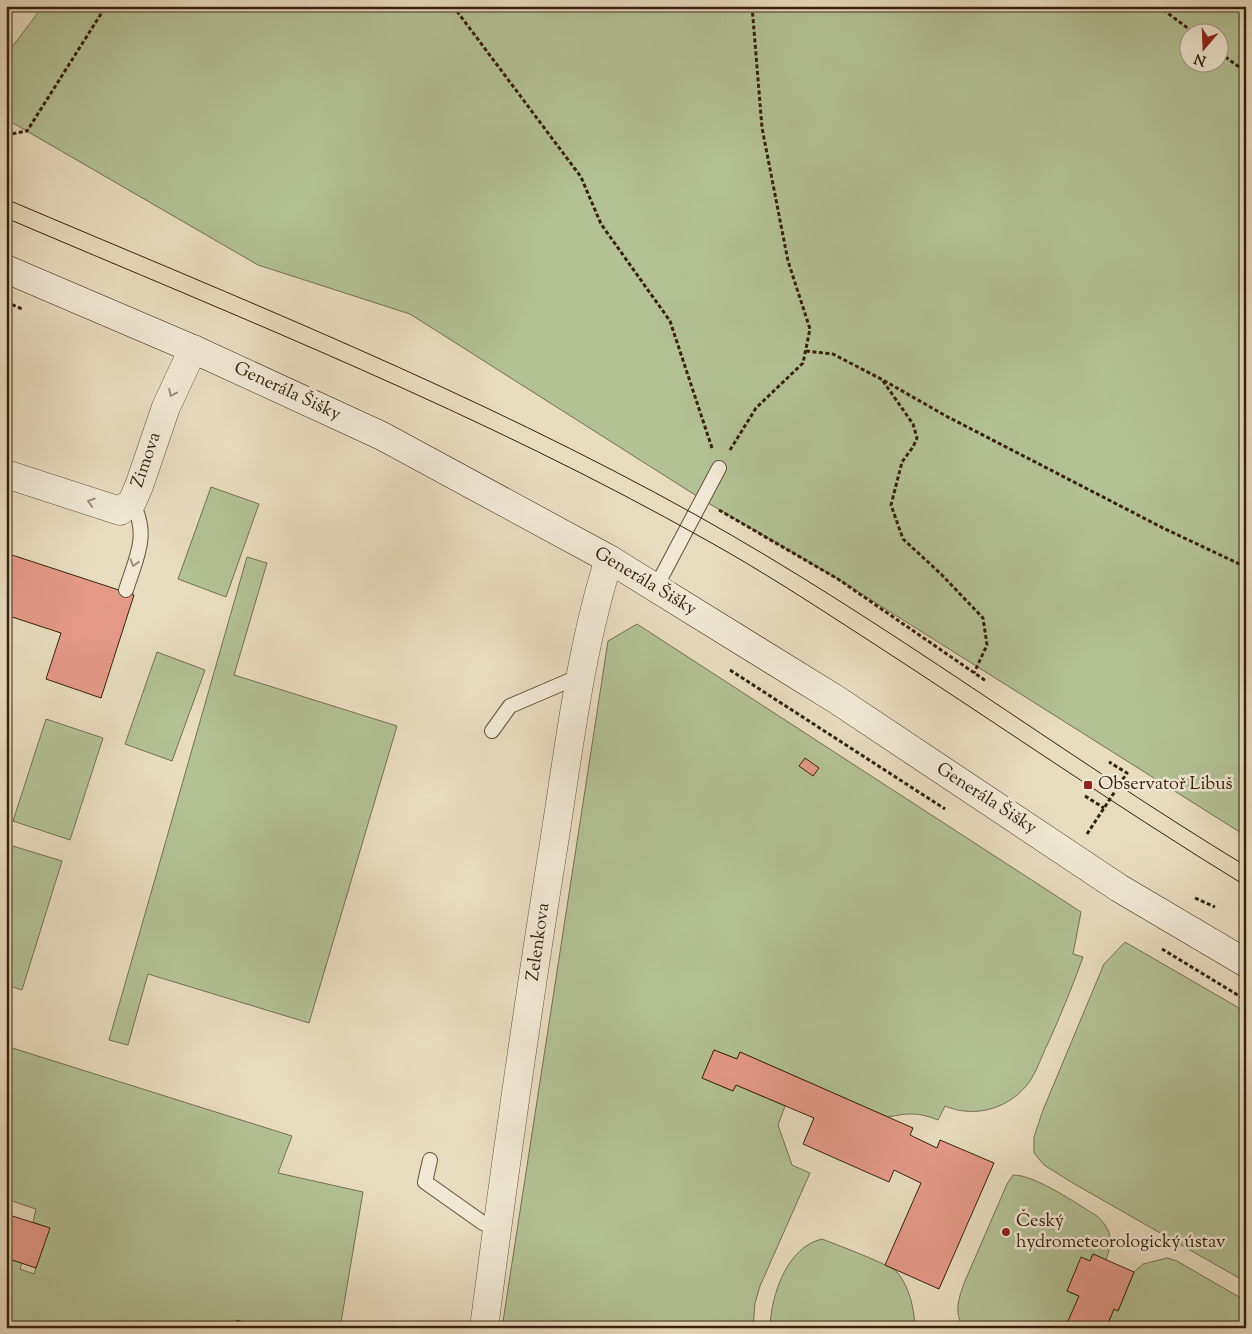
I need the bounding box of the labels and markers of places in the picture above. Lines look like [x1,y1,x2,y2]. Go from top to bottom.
place label: Observatoř Libuš [1098,772,1233,798]
marker: Observatoř Libuš [1082,779,1094,791]
place label: Český hydrometeorologický ústav [1016,1208,1226,1256]
marker: Český hydrometeorologický ústav [1000,1226,1012,1238]

